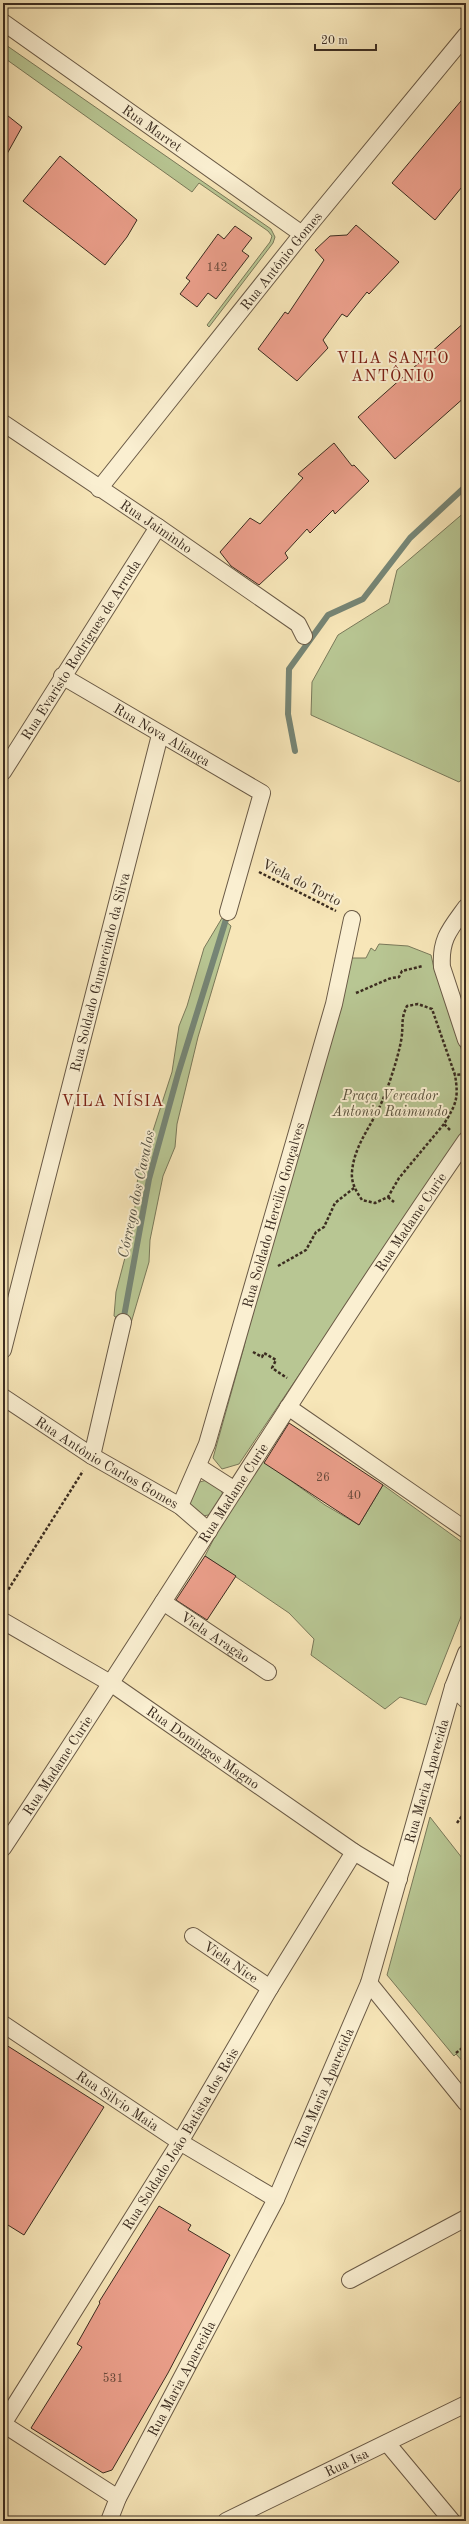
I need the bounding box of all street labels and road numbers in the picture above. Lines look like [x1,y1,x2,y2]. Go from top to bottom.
street label: Rua Marret [119,103,184,155]
street label: Rua Antônio Gomes [238,210,325,313]
street label: Rua Jaiminho [117,498,194,556]
street label: Rua Evaristo Rodrigues de Arruda [19,557,144,743]
street label: Rua Nova Aliança [111,702,212,769]
street label: Viela do Torto [260,857,343,909]
street label: Rua Soldado Gumercindo da Silva [68,871,133,1073]
street label: Rua Soldado Hercilio Gonçalves [241,1121,307,1310]
street label: Rua Madame Curie [373,1171,449,1274]
street label: Rua Antônio Carlos Gomes [33,1415,180,1512]
street label: Rua Madame Curie [197,1441,271,1546]
street label: Viela Aragão [178,1610,252,1666]
street label: Rua Domingos Magno [144,1704,262,1792]
street label: Rua Madame Curie [21,1714,96,1818]
street label: Rua Maria Aparecida [403,1717,452,1845]
street label: Viela Nice [201,1939,260,1986]
street label: Rua Maria Aparecida [293,2026,357,2150]
street label: Rua Soldado João Batista dos Reis [121,2046,241,2233]
street label: Rua Silvio Maia [73,2069,161,2134]
street label: Rua Maria Aparecida [146,2319,218,2439]
street label: Rua Isa [323,2447,371,2480]

